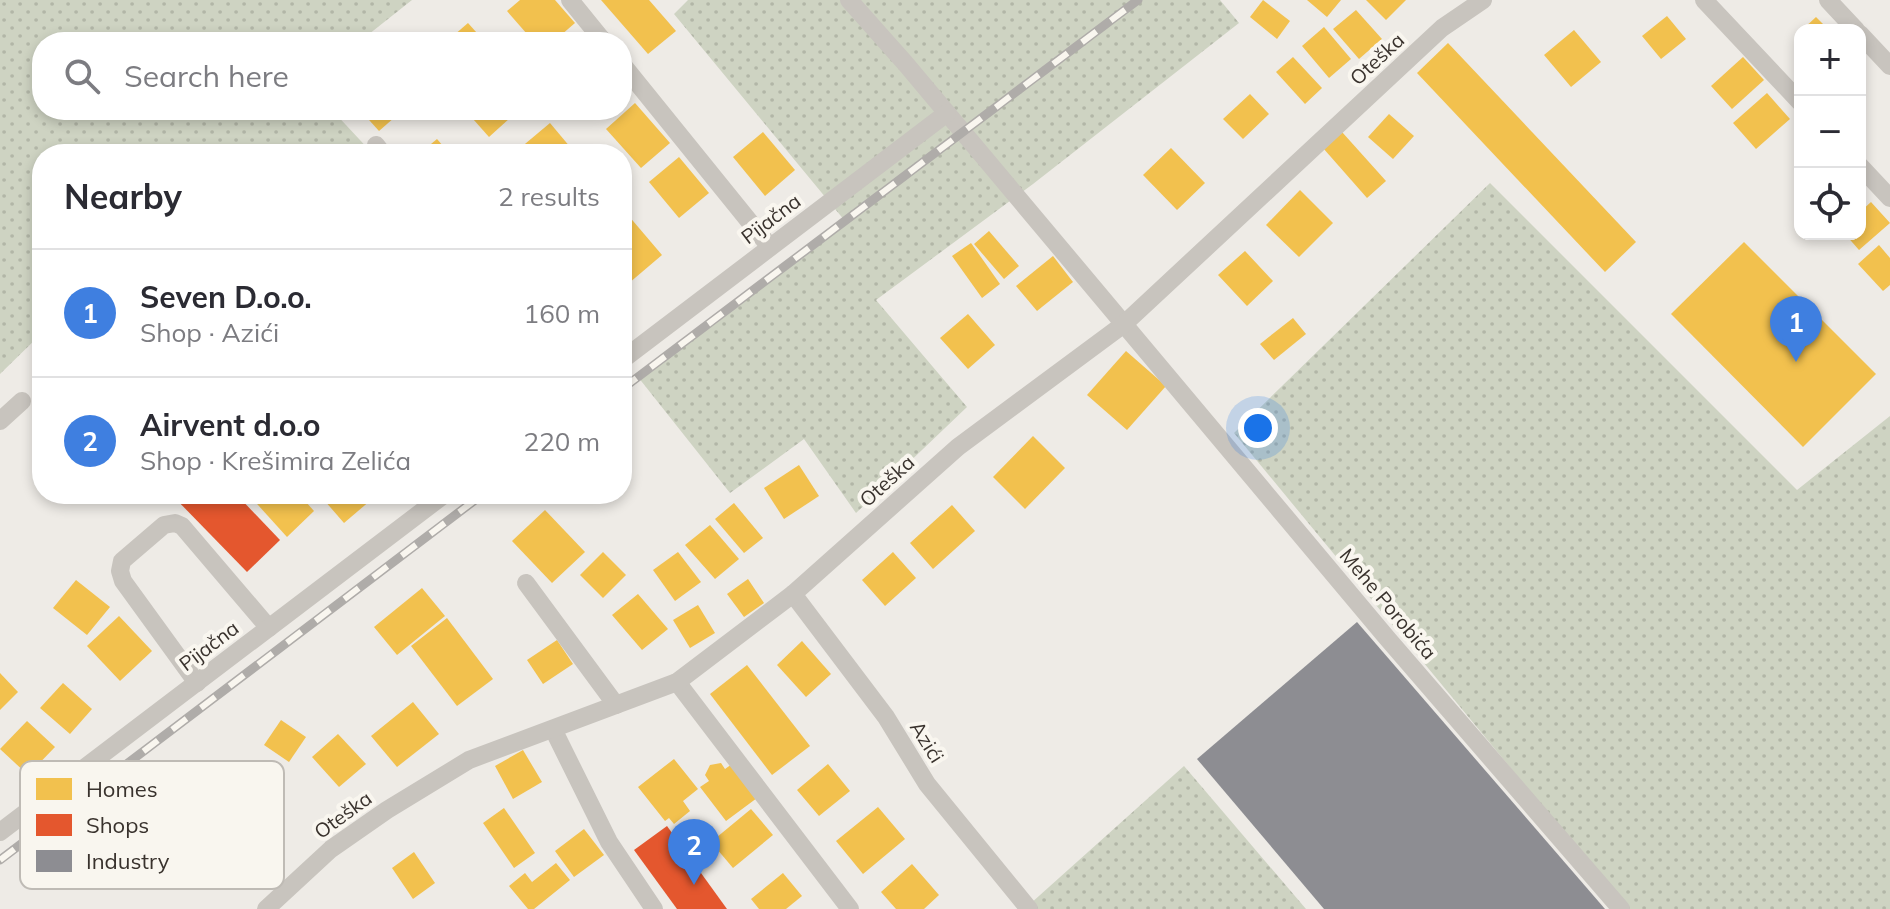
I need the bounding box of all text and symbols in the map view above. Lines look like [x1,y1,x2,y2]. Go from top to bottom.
map controls [1794,24,1866,240]
button: + [1794,24,1866,96]
street label: Oteška [1344,27,1409,90]
search box [32,32,632,120]
icon: search [60,54,104,98]
text: Search here [124,57,289,95]
button: − [1794,96,1866,168]
button: locate [1794,168,1866,240]
text: Nearby [64,175,182,218]
text: 2 results [498,180,600,213]
street label: Pijačna [736,188,805,249]
text: Seven D.o.o. [140,278,312,316]
pin: 1 [1770,296,1822,362]
text: 1 [82,297,98,330]
text: 160 m [524,297,600,330]
text: Shop · Azići [140,316,279,349]
text: Airvent d.o.o [140,406,321,444]
your location [1238,408,1278,448]
text: 2 [82,425,98,458]
text: 220 m [524,425,600,458]
text: Shop · Krešimira Zelića [140,444,411,477]
street label: Oteška [854,449,919,512]
street label: Mehe Porobića [1335,543,1442,664]
street label: Pijačna [174,615,243,676]
street label: Azići [905,716,950,767]
legend [20,761,284,889]
text: Homes [86,775,158,803]
street label: Oteška [309,785,376,844]
text: Shops [86,811,149,839]
pin: 2 [668,819,720,885]
text: Industry [86,847,170,875]

